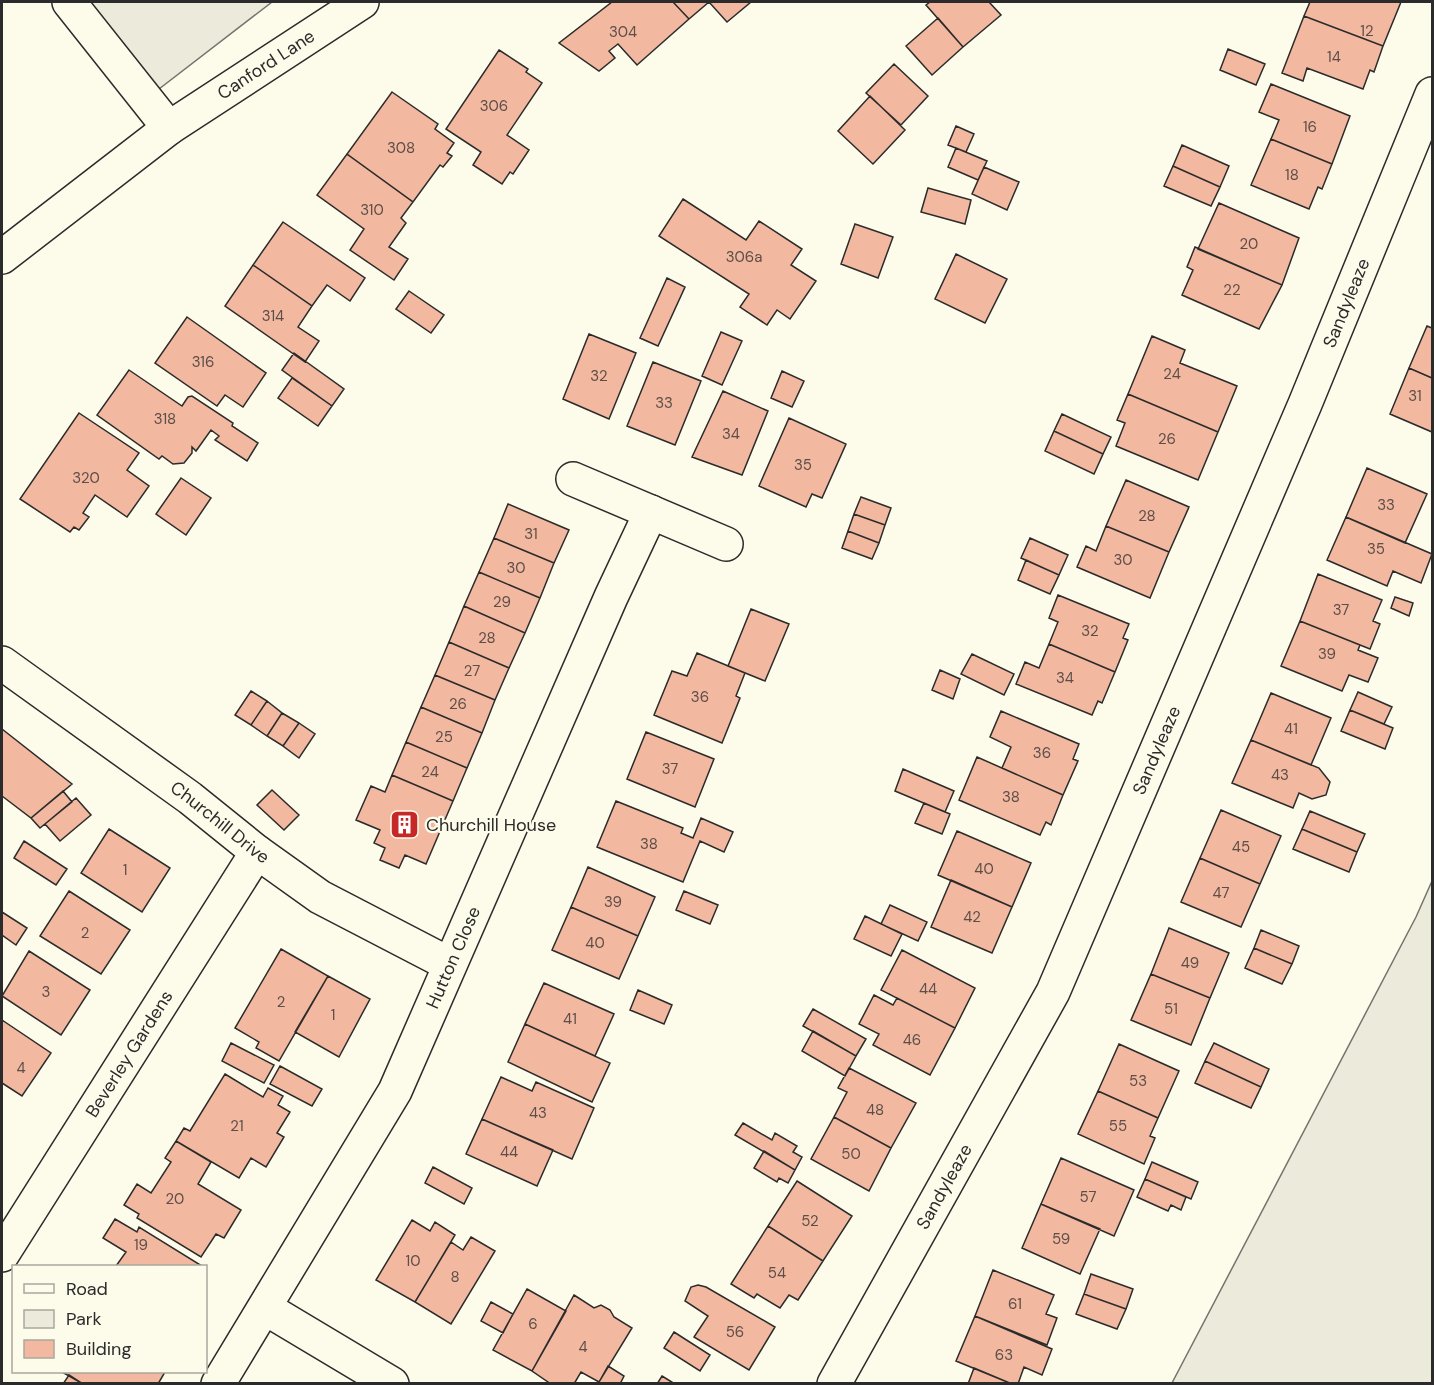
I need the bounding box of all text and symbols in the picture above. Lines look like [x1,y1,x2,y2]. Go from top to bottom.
house number: 12 [1360,21,1374,41]
house number: 304 [609,22,637,42]
street label: Canford Lane [213,24,319,105]
house number: 14 [1327,47,1341,67]
house number: 306 [480,96,508,116]
house number: 16 [1303,117,1317,137]
house number: 308 [387,138,415,158]
house number: 18 [1285,165,1299,185]
house number: 310 [360,200,384,220]
house number: 20 [1240,234,1258,254]
house number: 306a [726,247,762,267]
street label: Sandyleaze [1317,255,1375,351]
house number: 22 [1223,280,1241,300]
house number: 314 [262,306,284,326]
house number: 316 [192,352,214,372]
house number: 24 [1163,364,1181,384]
house number: 32 [590,366,608,386]
house number: 31 [1408,386,1422,406]
house number: 33 [655,393,673,413]
house number: 318 [154,409,176,429]
house number: 34 [722,424,740,444]
house number: 26 [1158,429,1176,449]
house number: 35 [794,455,812,475]
house number: 320 [72,468,100,488]
house number: 33 [1377,495,1395,515]
house number: 28 [1138,506,1156,526]
house number: 31 [524,524,538,544]
house number: 35 [1367,539,1385,559]
house number: 30 [1113,550,1133,570]
house number: 30 [506,558,526,578]
house number: 29 [493,592,511,612]
house number: 37 [1333,600,1349,620]
house number: 32 [1081,621,1099,641]
house number: 28 [478,628,496,648]
house number: 39 [1318,644,1336,664]
house number: 27 [464,661,480,681]
house number: 34 [1056,668,1074,688]
house number: 36 [691,687,709,707]
house number: 26 [449,694,467,714]
street label: Sandyleaze [1127,702,1186,798]
house number: 41 [1284,719,1298,739]
house number: 25 [435,727,453,747]
house number: 36 [1033,743,1051,763]
house number: 37 [662,759,678,779]
house number: 24 [421,762,439,782]
house number: 43 [1271,765,1289,785]
street label: Churchill Drive [165,776,274,869]
house number: 38 [1002,787,1020,807]
building icon: Churchill House [389,809,421,841]
place label: Churchill House [426,813,556,837]
house number: 38 [640,834,658,854]
house number: 45 [1232,837,1250,857]
house number: 40 [974,859,994,879]
house number: 1 [123,860,127,880]
house number: 47 [1212,883,1230,903]
house number: 39 [604,892,622,912]
street label: Hutton Close [420,903,486,1012]
house number: 42 [963,907,981,927]
house number: 2 [81,923,89,943]
house number: 40 [585,933,605,953]
house number: 49 [1181,953,1199,973]
house number: 44 [919,979,937,999]
house number: 3 [42,982,50,1002]
street label: Beverley Gardens [80,986,178,1122]
house number: 2 [277,992,285,1012]
house number: 51 [1164,999,1178,1019]
house number: 1 [331,1005,335,1025]
house number: 41 [563,1009,577,1029]
house number: 46 [903,1030,921,1050]
house number: 4 [16,1058,26,1078]
house number: 53 [1129,1071,1147,1091]
house number: 48 [866,1100,884,1120]
house number: 43 [529,1103,547,1123]
house number: 21 [230,1116,244,1136]
house number: 55 [1109,1116,1127,1136]
street label: Sandyleaze [911,1140,978,1234]
house number: 44 [500,1142,518,1162]
house number: 50 [841,1144,861,1164]
house number: 57 [1080,1187,1096,1207]
house number: 20 [166,1189,184,1209]
house number: 52 [801,1211,819,1231]
house number: 59 [1052,1229,1070,1249]
house number: 19 [134,1235,148,1255]
house number: 10 [406,1251,420,1271]
house number: 54 [768,1263,786,1283]
legend [12,1265,207,1373]
house number: 8 [450,1267,460,1287]
text: Road [66,1277,108,1301]
house number: 61 [1008,1294,1022,1314]
text: Park [66,1307,102,1331]
house number: 6 [528,1314,538,1334]
house number: 56 [726,1322,744,1342]
text: Building [66,1337,131,1361]
house number: 4 [578,1337,588,1357]
house number: 63 [995,1345,1013,1365]

